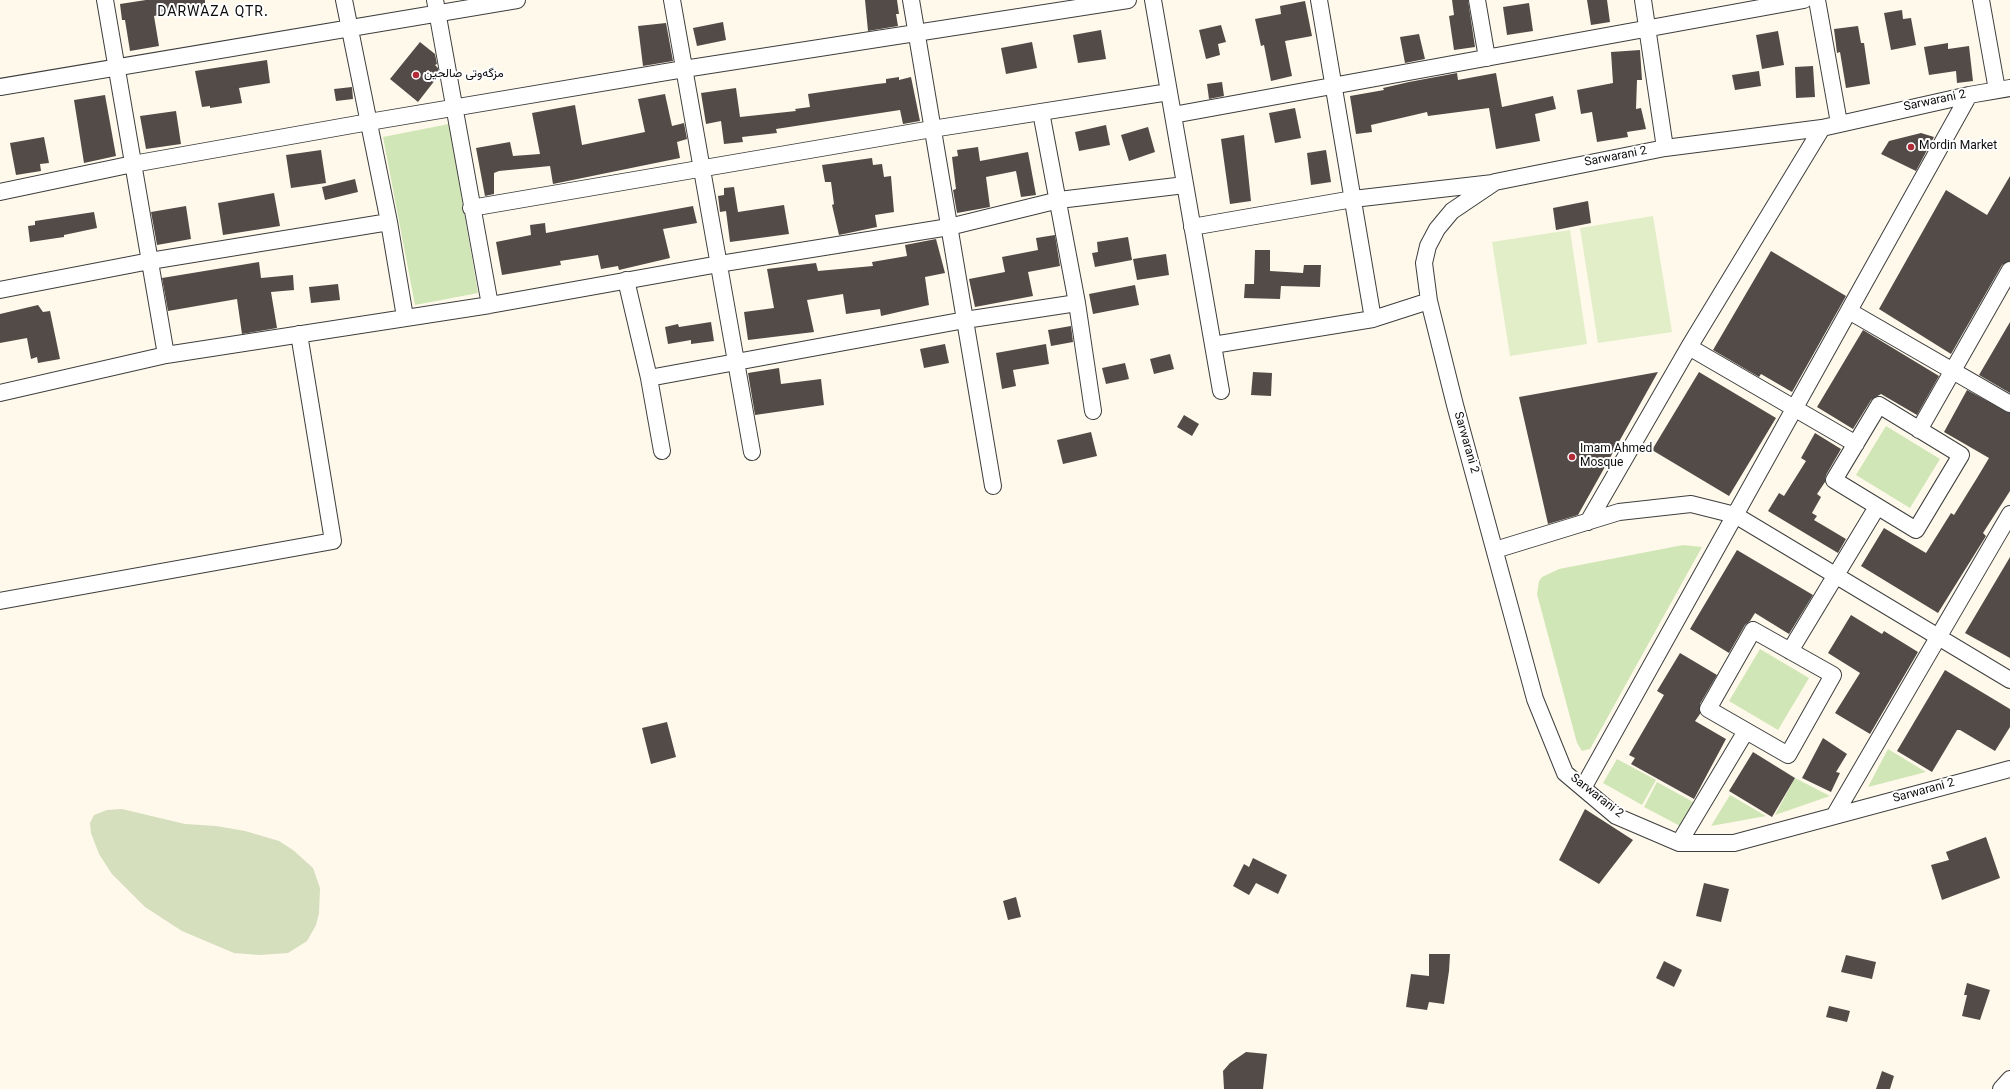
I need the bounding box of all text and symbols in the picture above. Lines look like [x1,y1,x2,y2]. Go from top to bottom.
district label: DARWAZA QTR. [157,6,269,22]
place label: مزگەوتی صالحین [424,68,504,82]
marker: مزگەوتی صالحین [411,70,421,80]
street label: Sarwarani 2 [1903,88,1967,116]
place label: Mordin Market [1919,140,1997,154]
marker: Mordin Market [1906,142,1916,152]
street label: Sarwarani 2 [1584,145,1648,171]
street label: Sarwarani 2 [1449,411,1481,475]
place label: Imam Ahmed Mosque [1580,443,1652,471]
marker: Imam Ahmed Mosque [1567,452,1577,462]
street label: Sarwarani 2 [1567,772,1625,822]
street label: Sarwarani 2 [1892,777,1956,807]

